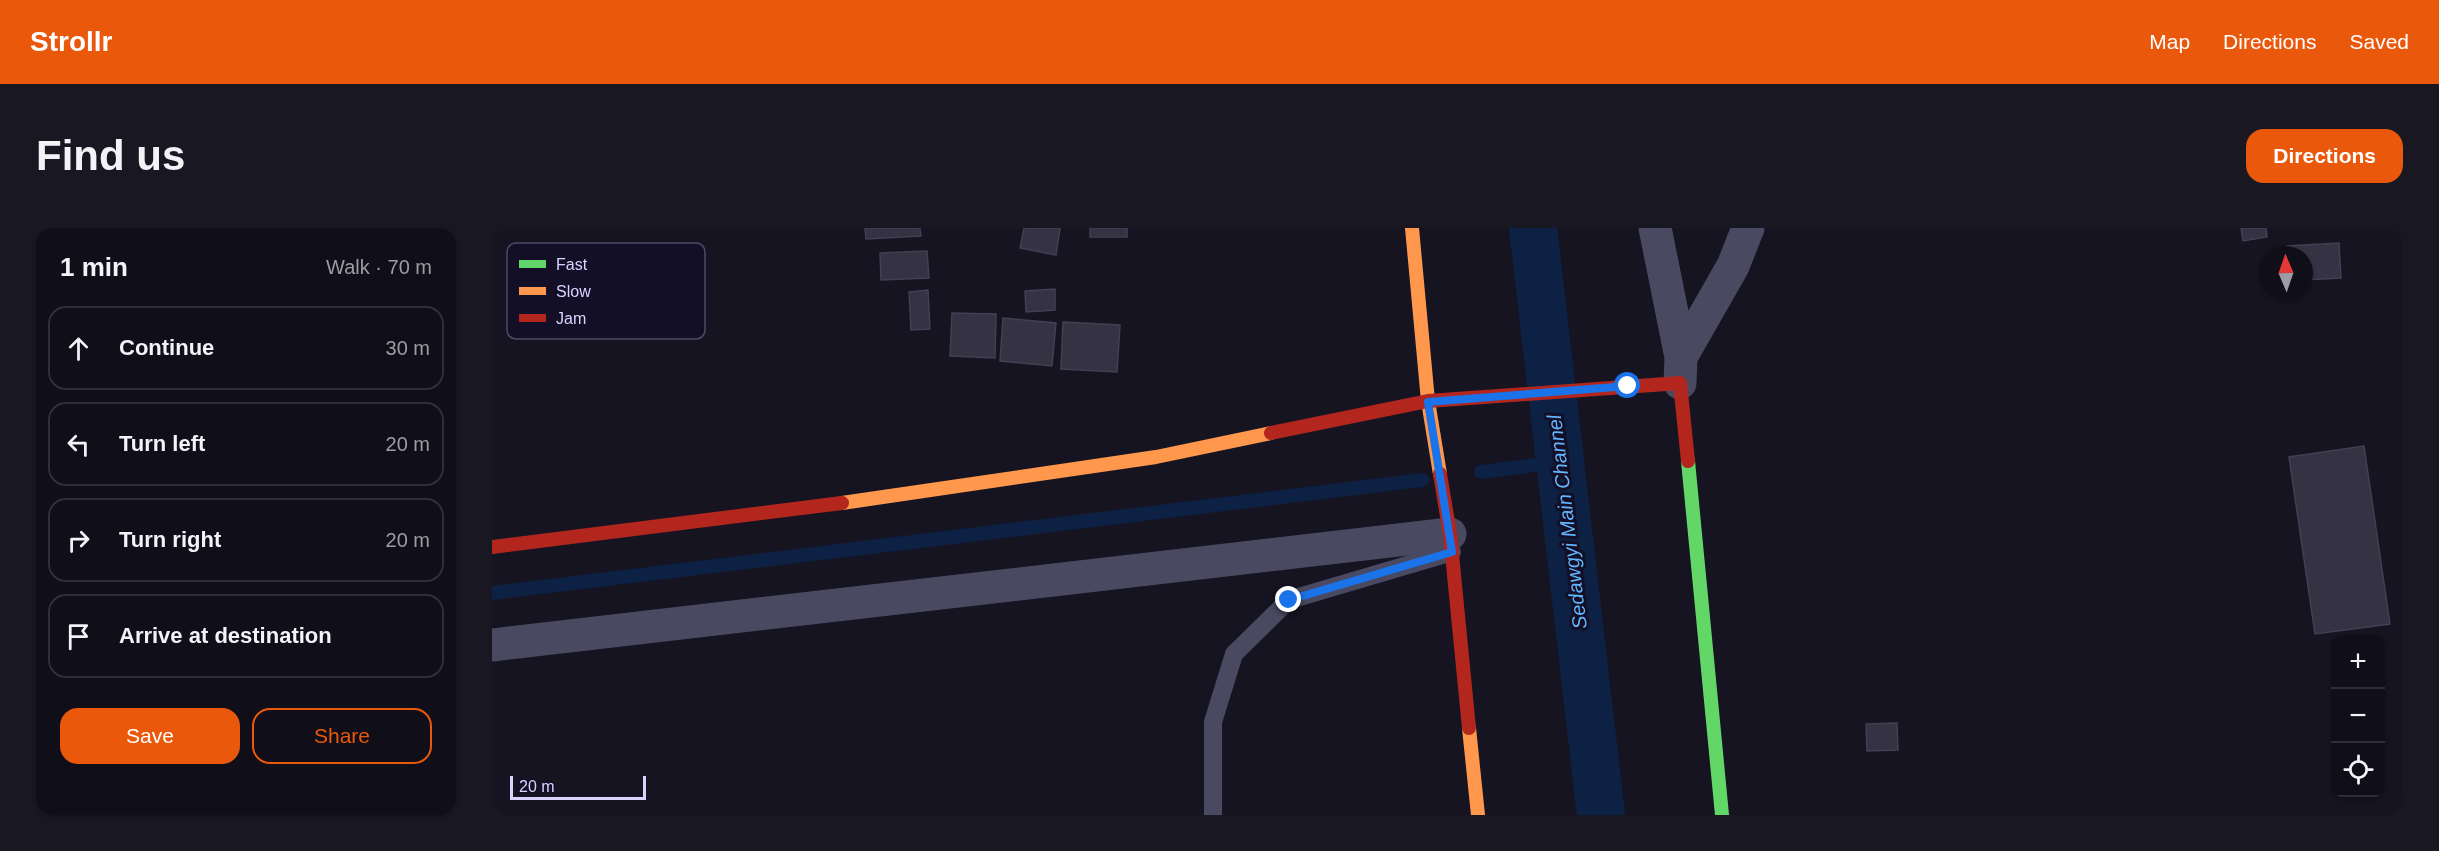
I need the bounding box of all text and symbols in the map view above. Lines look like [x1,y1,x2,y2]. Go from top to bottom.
text: Strollr [30,26,112,57]
text: Map [2149,30,2190,53]
text: Directions [2223,30,2316,53]
text: Saved [2349,30,2409,53]
button: Directions [2246,129,2403,183]
text: Find us [36,132,185,179]
legend [507,243,705,339]
north arrow [2259,246,2313,300]
text: 1 min [60,252,128,282]
text: Walk · 70 m [326,256,432,278]
text: Fast [556,256,588,273]
text: Slow [556,283,591,300]
text: Jam [556,310,586,327]
icon: ahead [62,332,95,365]
text: Continue [119,335,214,360]
text: 30 m [386,337,430,359]
route start [1614,372,1640,398]
water label: Sedawgyi Main Channel [1543,413,1591,630]
icon: left [62,428,95,461]
text: Turn left [119,431,205,456]
text: 20 m [386,433,430,455]
icon: right [62,524,95,557]
text: Turn right [119,527,221,552]
text: 20 m [386,529,430,551]
route end [1275,586,1301,612]
icon: arrive [62,620,95,653]
text: Arrive at destination [119,623,332,648]
map controls [2331,635,2385,797]
button: + [2331,635,2385,689]
button: − [2331,689,2385,743]
button: Save [60,708,240,764]
button: Share [252,708,432,764]
button: locate [2331,743,2385,797]
scale bar [510,773,646,800]
text: 20 m [519,778,555,795]

